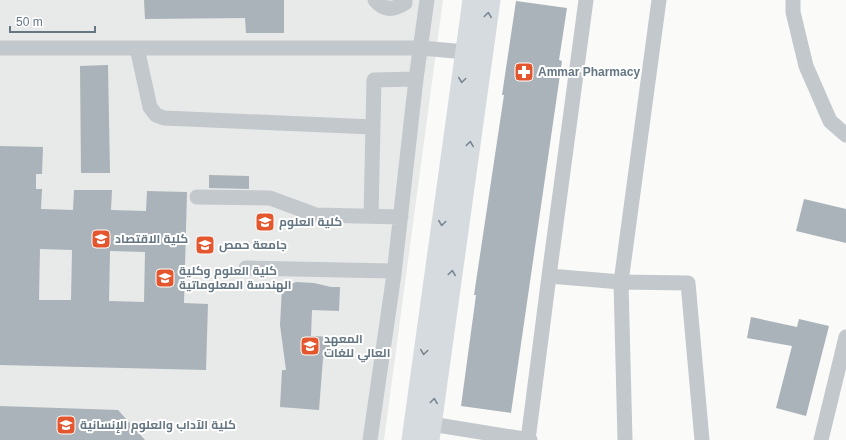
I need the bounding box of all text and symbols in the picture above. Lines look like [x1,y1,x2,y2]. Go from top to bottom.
scale bar [10,8,95,34]
one-way arrow [483,12,492,18]
text: 50 m [16,15,43,29]
pharmacy icon: Ammar Pharmacy [513,61,535,83]
place label: Ammar Pharmacy [538,65,640,79]
one-way arrow [458,77,467,83]
one-way arrow [465,141,474,147]
school or university icon: كلية العلوم [254,211,276,233]
place label: كلية العلوم [279,215,342,230]
one-way arrow [438,220,447,226]
school or university icon: كلية الاقتصاد [90,228,112,250]
place label: كلية الاقتصاد [115,232,188,246]
school or university icon: جامعة حمص [194,234,216,256]
place label: جامعة حمص [219,238,287,253]
place label: كلية العلوم وكلية الهندسة المعلوماتية [179,264,292,293]
school or university icon: كلية العلوم وكلية الهندسة المعلوماتية [154,267,176,289]
one-way arrow [447,270,456,276]
place label: المعهد العالي للغات [324,332,390,363]
school or university icon: المعهد العالي للغات [299,335,321,357]
one-way arrow [420,348,429,355]
one-way arrow [429,398,438,404]
school or university icon: كلية الآداب والعلوم الإنسانية [55,414,77,436]
place label: كلية الآداب والعلوم الإنسانية [80,418,236,433]

